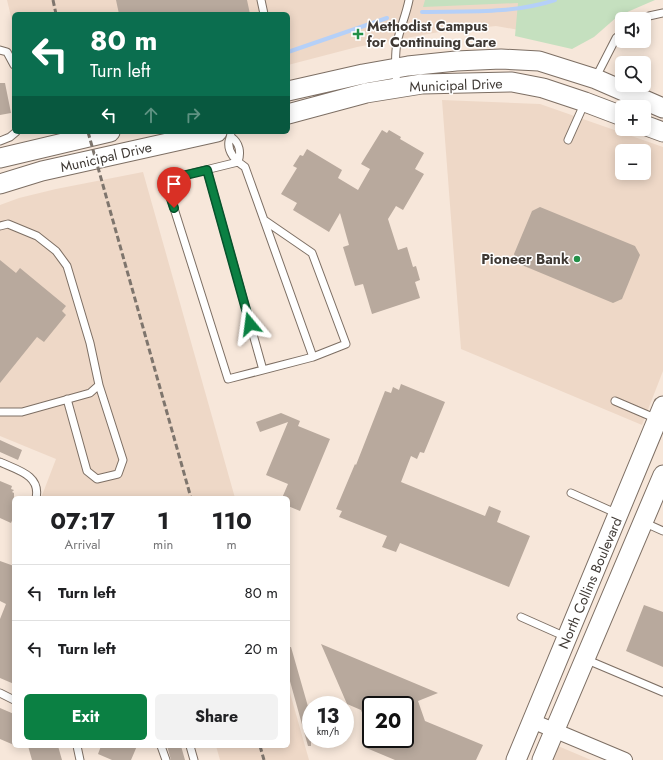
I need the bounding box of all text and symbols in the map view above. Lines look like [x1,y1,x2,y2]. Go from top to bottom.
map controls [615,12,651,180]
button: sound [615,12,651,48]
place label: Methodist Campus for Continuing Care [367,16,496,52]
text: 80 m [90,20,157,61]
icon: left [24,28,76,80]
marker: Methodist Campus for Continuing Care [352,28,364,40]
button: search [615,56,651,92]
text: Turn left [90,58,150,84]
street label: Municipal Drive [409,73,503,97]
button: + [615,100,651,136]
icon: left [98,104,120,126]
icon: ahead [140,104,162,126]
icon: right [182,104,204,126]
street label: Municipal Drive [58,137,154,177]
button: − [615,144,651,180]
pin [157,167,191,208]
icon: arrive [163,173,185,195]
place label: Pioneer Bank [481,249,569,269]
marker: Pioneer Bank [572,254,582,264]
position arrow [229,303,271,345]
text: 07:17 [50,503,115,538]
text: 1 [157,503,169,538]
text: 110 [212,503,252,538]
street label: North Collins Boulevard [553,514,627,652]
text: Arrival [65,535,100,554]
text: min [153,535,173,554]
text: m [227,535,237,554]
icon: left [24,582,46,604]
text: Turn left [58,582,116,604]
text: 80 m [245,582,278,604]
icon: left [24,638,46,660]
text: Turn left [58,638,116,660]
text: 20 m [244,638,278,660]
button: Exit [24,694,147,740]
button: Share [155,694,278,740]
speed limit sign: 20 [362,696,414,748]
text: 13 [317,702,339,731]
text: km/h [317,724,339,739]

